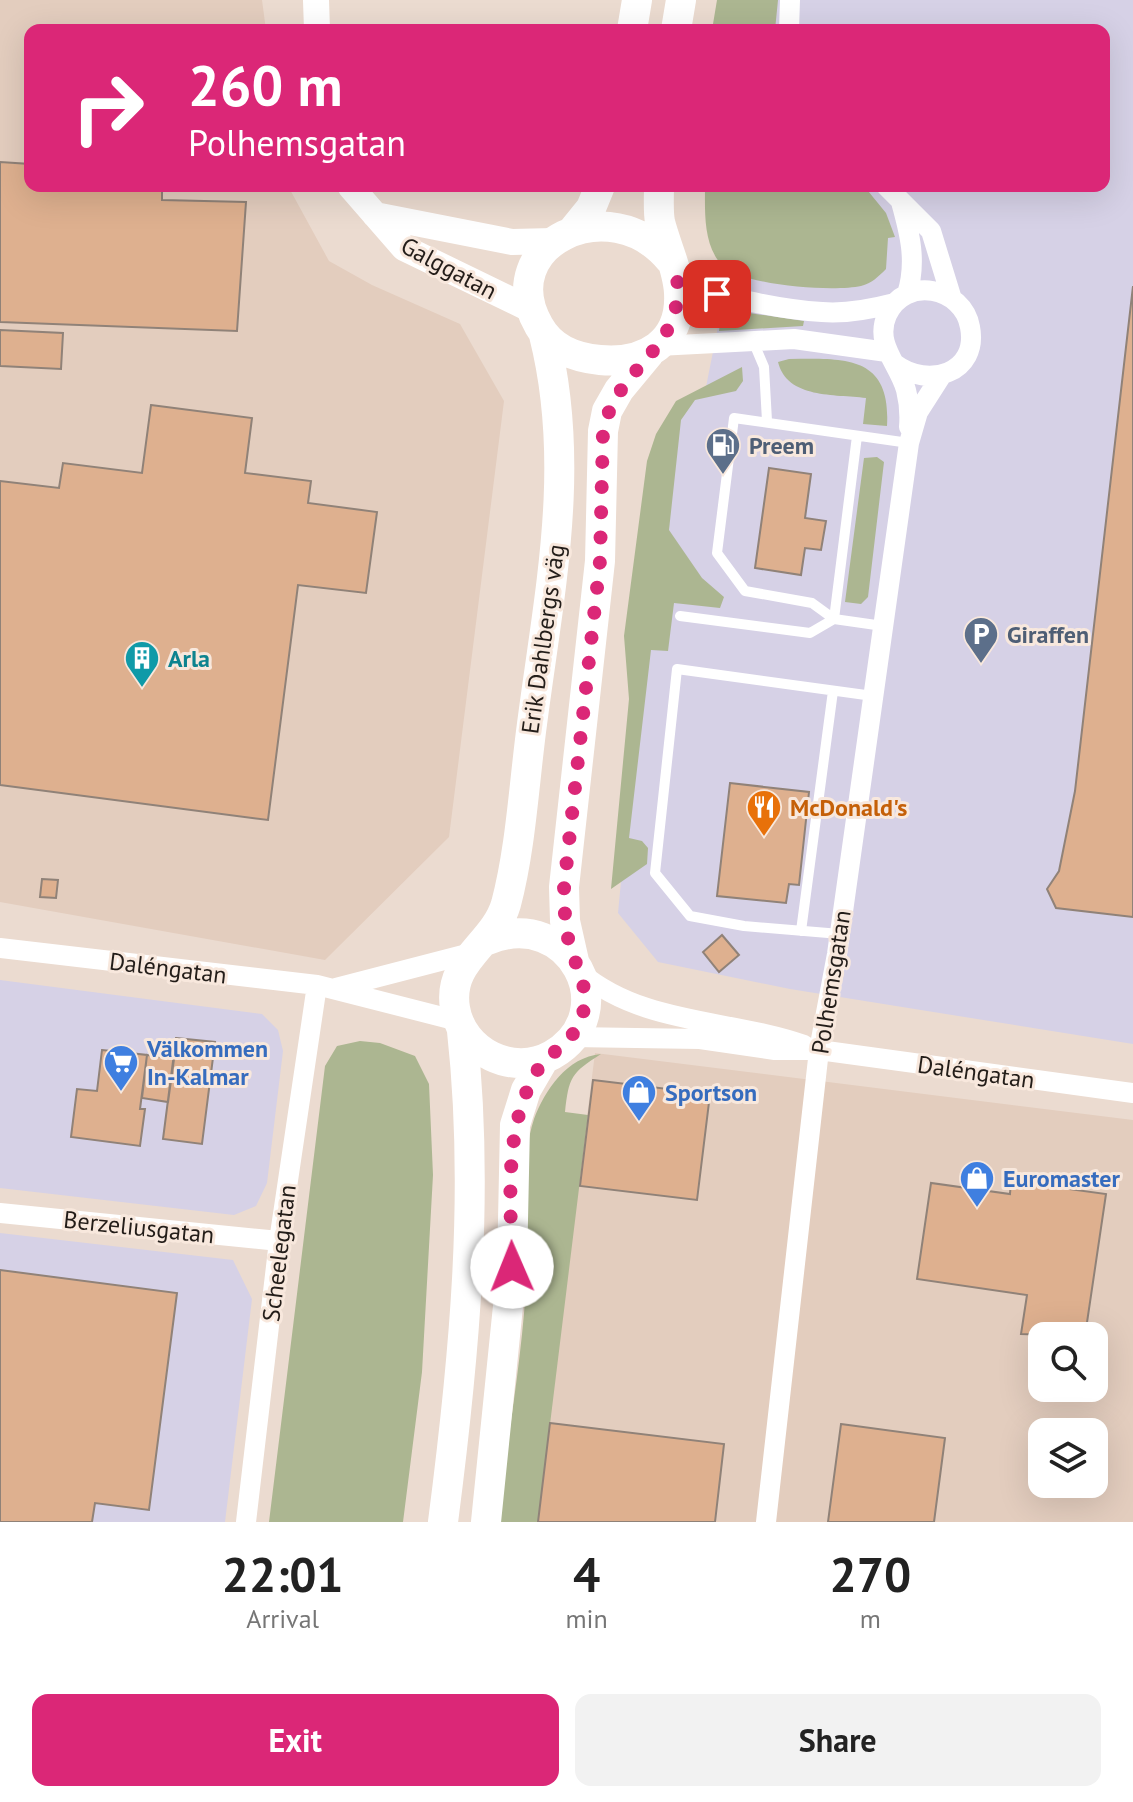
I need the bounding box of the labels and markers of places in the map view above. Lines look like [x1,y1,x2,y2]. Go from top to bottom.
pin [683,260,751,328]
fuel station icon: Preem [704,426,742,476]
place label: Preem [749,430,814,461]
parking icon: Giraffen [962,615,1000,665]
place label: Giraffen [1007,619,1089,650]
building icon: Arla [123,639,161,689]
place label: Arla [168,643,210,674]
restaurant icon: McDonald's [745,788,783,838]
place label: McDonald's [790,792,907,823]
place label: Välkommen In-Kalmar [146,1033,268,1092]
supermarket icon: Välkommen In-Kalmar [102,1043,140,1093]
shop icon: Sportson [620,1073,658,1123]
place label: Sportson [665,1077,757,1108]
shop icon: Euromaster [958,1159,996,1209]
place label: Euromaster [1003,1163,1121,1194]

